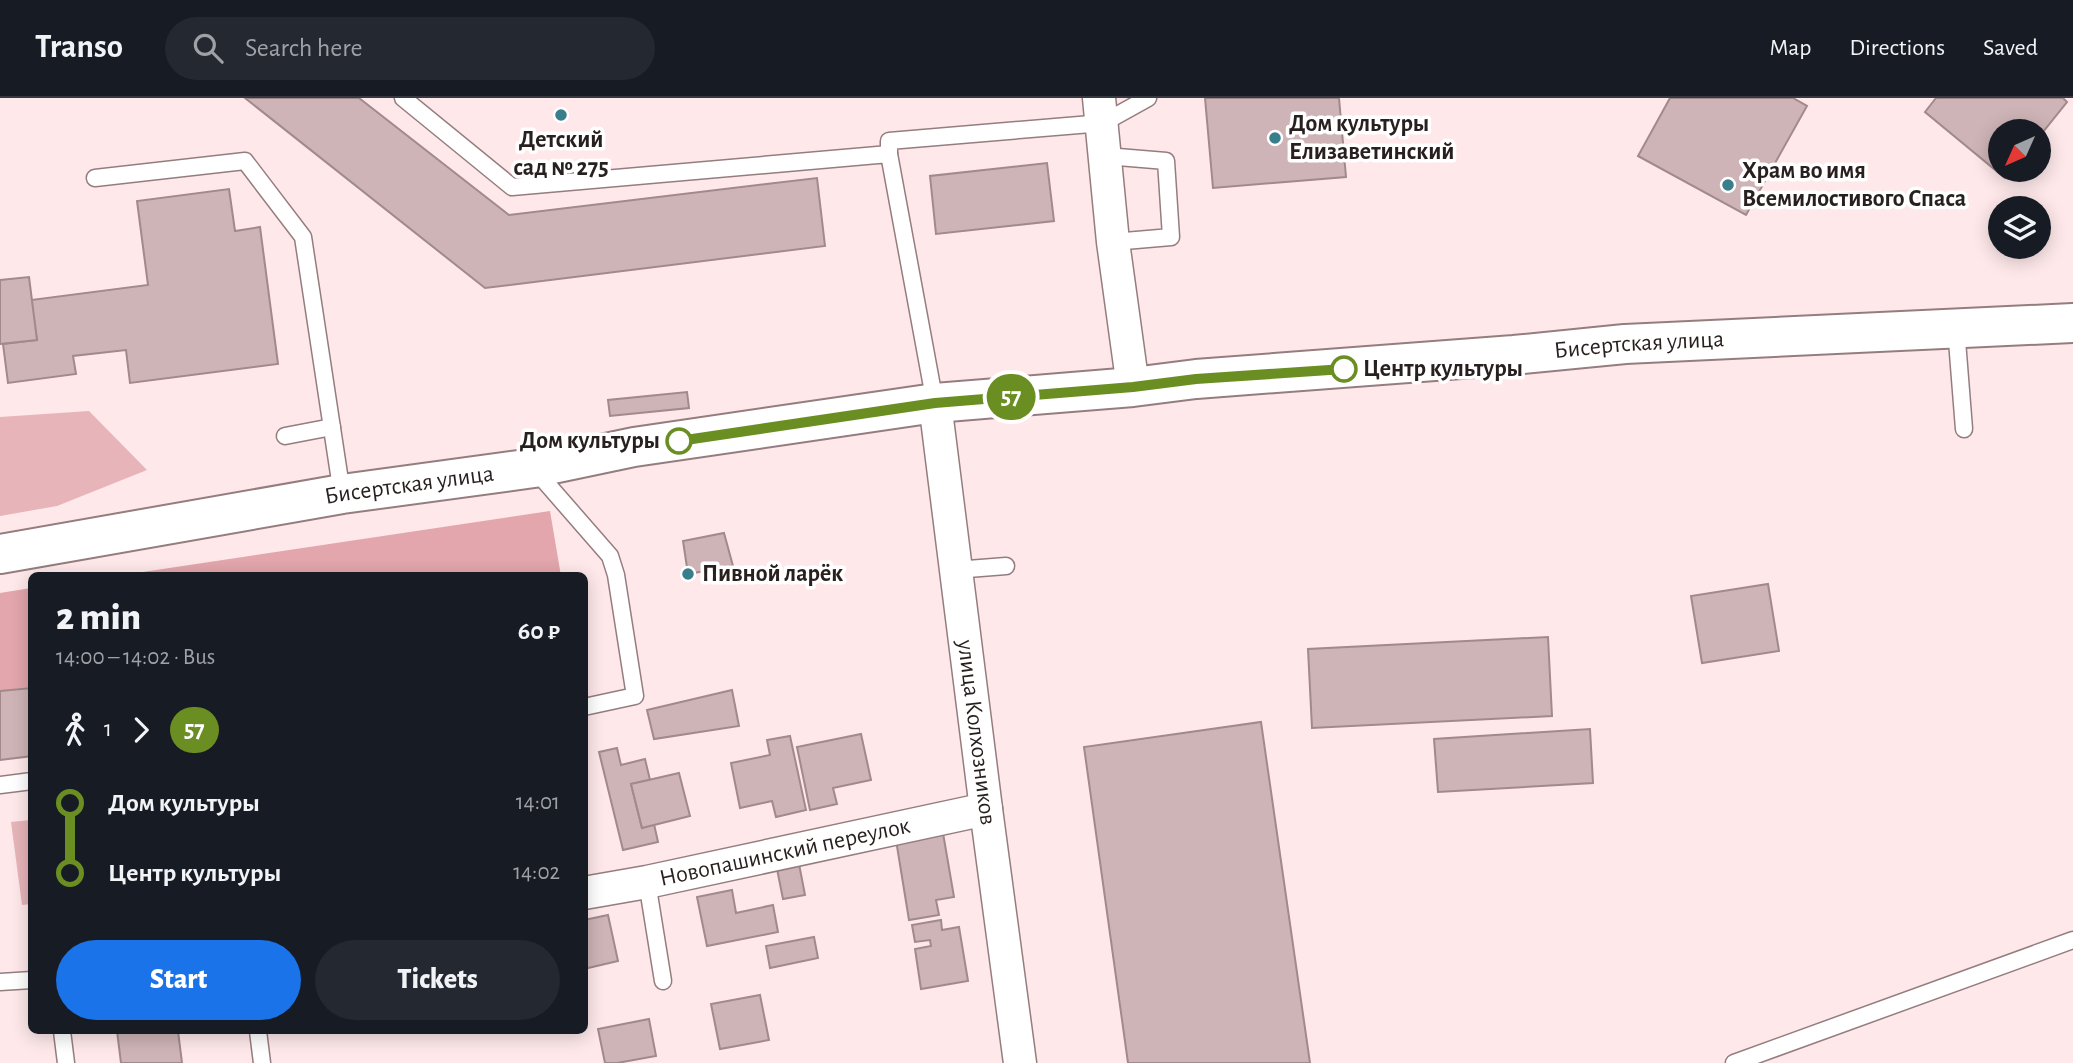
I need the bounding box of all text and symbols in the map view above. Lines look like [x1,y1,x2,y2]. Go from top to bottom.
search box [165,17,655,80]
icon: search [189,29,227,67]
text: Transo [35,31,123,64]
text: Search here [245,35,363,61]
text: Map [1769,36,1811,60]
text: Directions [1849,36,1945,60]
text: Saved [1983,36,2038,60]
marker: Детский сад № 275 [553,107,569,123]
place label: Дом культуры Елизаветинский [1289,112,1454,164]
north arrow [1988,119,2051,182]
map controls [1988,119,2051,259]
place label: Детский сад № 275 [513,128,609,180]
marker: Дом культуры Елизаветинский [1267,130,1283,146]
place label: Храм во имя Всемилостивого Спаса [1742,159,1966,211]
marker: Храм во имя Всемилостивого Спаса [1720,177,1736,193]
button: layers [1988,196,2051,259]
street label: Бисертская улица [1553,327,1725,363]
marker: Центр культуры [1331,356,1357,382]
place label: Центр культуры [1363,357,1523,381]
line badge: 57 [979,374,1042,420]
text: 57 [1001,385,1021,409]
marker: Дом культуры [666,428,692,454]
place label: Дом культуры [520,429,660,453]
street label: Бисертская улица [323,462,495,509]
place label: Пивной ларёк [702,562,843,586]
marker: Пивной ларёк [680,566,696,582]
text: 2 min [56,599,141,637]
text: 60 ₽ [518,618,560,644]
street label: улица Колхозников [953,637,1000,827]
text: 14:00 – 14:02 · Bus [56,646,215,669]
icon: walk [56,711,94,749]
icon: forward [122,711,160,749]
text: 1 [104,718,112,741]
text: 57 [184,718,205,742]
text: Дом культуры [108,790,260,816]
text: 14:01 [516,791,560,814]
street label: Новопашинский переулок [657,814,912,891]
text: Центр культуры [108,860,281,886]
text: 14:02 [513,861,560,884]
button: Start [56,940,301,1020]
button: Tickets [315,940,560,1020]

